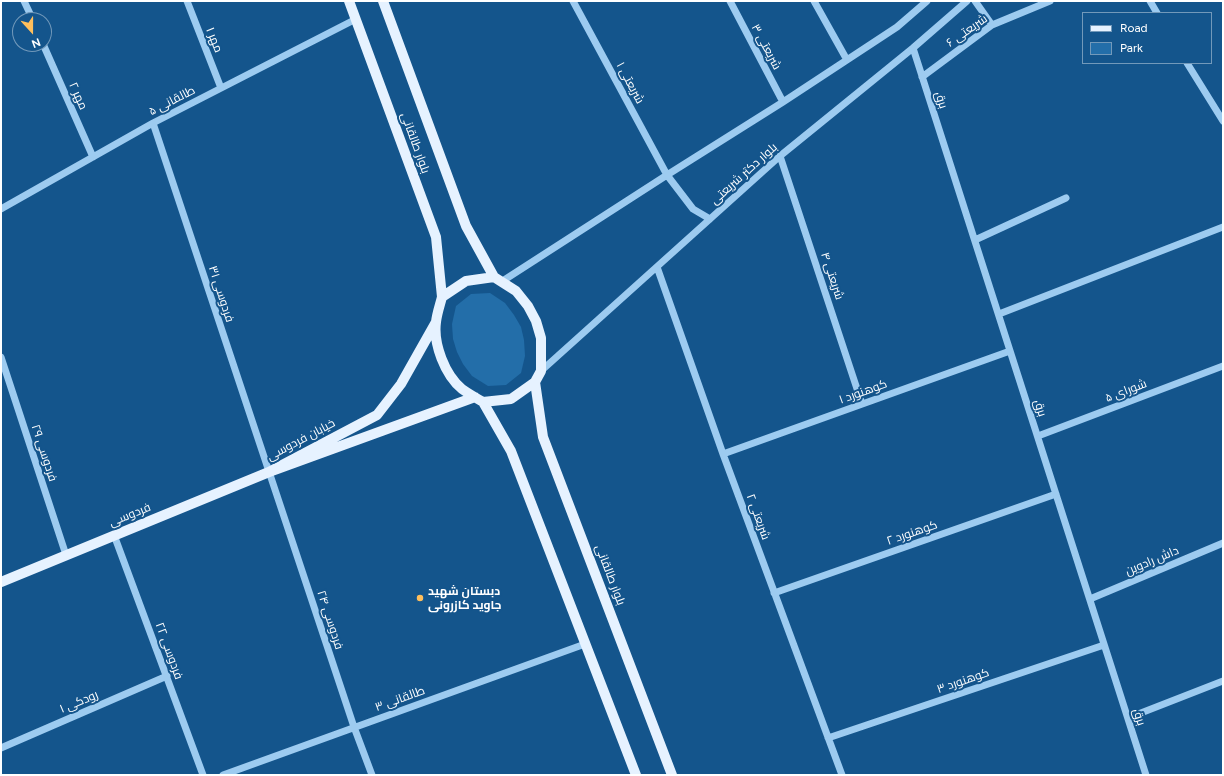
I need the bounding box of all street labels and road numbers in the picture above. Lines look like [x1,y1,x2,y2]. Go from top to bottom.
street label: شریعتی ۶ [944,12,990,50]
street label: شریعتی ۳ [748,22,784,72]
street label: مهر ۱ [202,25,226,55]
street label: شریعتی ۱ [613,60,647,106]
street label: مهر ۲ [66,80,90,112]
street label: طالقانی ۵ [146,83,198,119]
street label: برق [932,90,950,110]
street label: بلوار طالقانی [397,110,433,176]
street label: بلوار دکتر شریعتی [708,140,780,208]
street label: شریعتی ۴ [818,250,846,302]
street label: فردوسی ۳۱ [205,264,237,324]
street label: شورای ۵ [1103,376,1149,406]
street label: کوهنورد ۱ [837,377,889,407]
street label: برق [1031,398,1049,418]
street label: خیابان فردوسی [264,416,338,464]
street label: فردوسی ۲۹ [28,423,60,483]
street label: شریعتی ۲ [743,492,773,542]
street label: فردوسی [107,500,153,530]
street label: کوهنورد ۲ [885,518,939,548]
street label: بلوار طالقانی [592,543,628,607]
street label: داش رادوین [1123,543,1181,579]
street label: فردوسی ۲۴ [314,589,346,651]
street label: فردوسی ۲۲ [152,621,186,681]
street label: کوهنورد ۳ [935,665,991,697]
street label: طالقانی ۳ [373,683,427,715]
street label: رودکی ۱ [58,688,100,716]
street label: برق [1130,707,1148,727]

